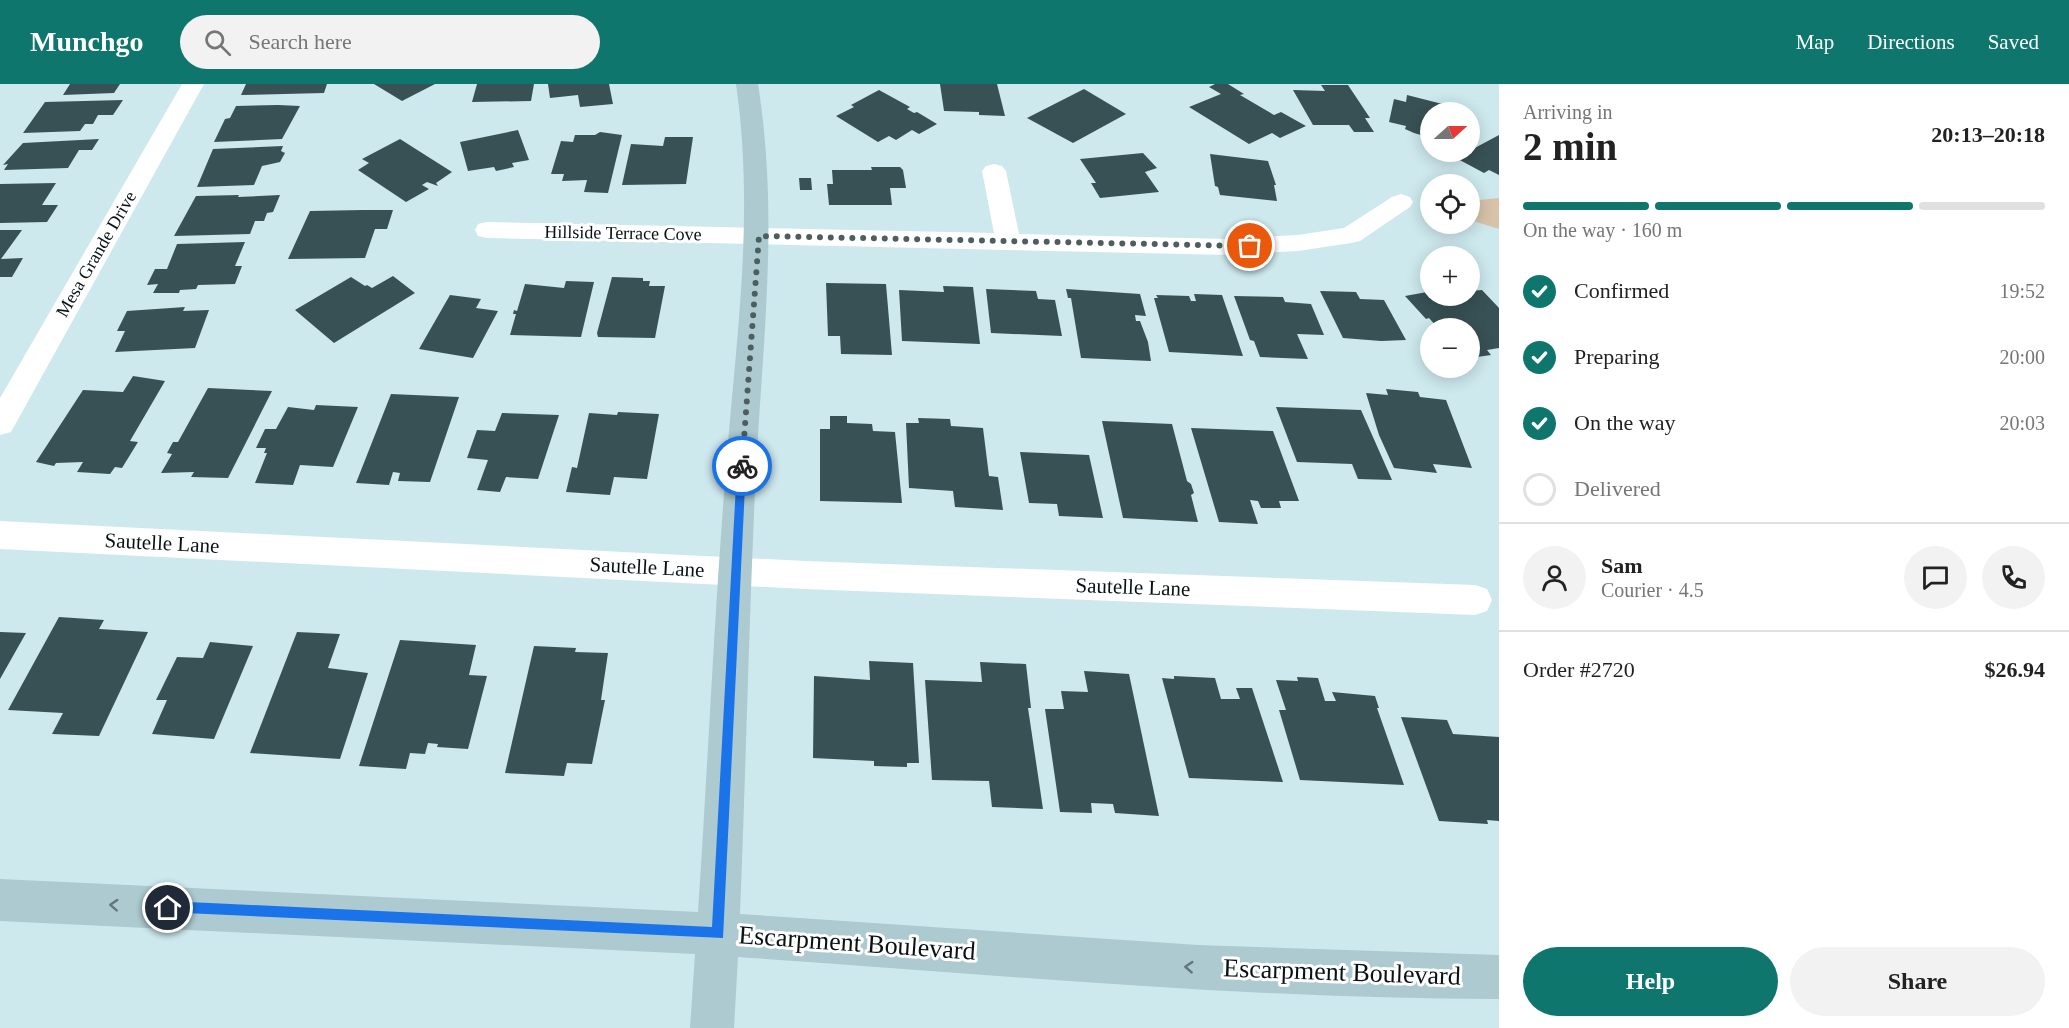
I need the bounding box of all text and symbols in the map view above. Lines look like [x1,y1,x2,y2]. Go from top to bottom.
search box [180,15,600,69]
text: Munchgo [30,26,144,57]
icon: search [201,26,234,59]
text: Search here [249,29,352,54]
text: Map [1796,30,1834,54]
text: Directions [1867,30,1955,54]
text: Saved [1988,30,2039,54]
text: Arriving in [1523,101,1612,123]
north arrow [1420,102,1480,162]
map controls [1420,102,1480,378]
text: 20:13–20:18 [1931,122,2045,147]
text: 2 min [1523,125,1617,168]
button: locate [1420,174,1480,234]
street label: Mesa Grande Drive [52,188,140,320]
text: On the way · 160 m [1523,219,1682,241]
pin [1224,220,1275,271]
street label: Hillside Terrace Cove [544,222,702,244]
icon: bag [1233,229,1266,262]
button: + [1420,246,1480,306]
icon: check [1523,275,1556,308]
text: Confirmed [1574,278,1669,303]
text: 19:52 [1999,280,2045,302]
button: − [1420,318,1480,378]
icon: check [1523,341,1556,374]
text: Preparing [1574,344,1660,369]
text: 20:00 [1999,346,2045,368]
icon: check [1523,407,1556,440]
text: On the way [1574,410,1675,435]
text: 20:03 [1999,412,2045,434]
courier [712,436,772,496]
icon: bike [726,450,759,483]
text: Delivered [1574,476,1661,501]
street label: Sautelle Lane [104,528,220,558]
button: person [1523,546,1586,609]
button: chat [1904,546,1967,609]
button: phone [1982,546,2045,609]
street label: Sautelle Lane [589,552,705,582]
text: Sam [1601,553,1643,578]
street label: Sautelle Lane [1075,573,1191,601]
text: Courier · 4.5 [1601,579,1704,601]
text: Order #2720 [1523,657,1635,682]
text: $26.94 [1985,657,2045,682]
pin [142,882,193,933]
icon: home [151,891,184,924]
one-way arrow [109,899,118,912]
street label: Escarpment Boulevard [738,920,976,966]
button: Help [1523,947,1778,1016]
button: Share [1790,947,2045,1016]
street label: Escarpment Boulevard [1223,953,1461,991]
one-way arrow [1184,960,1193,973]

